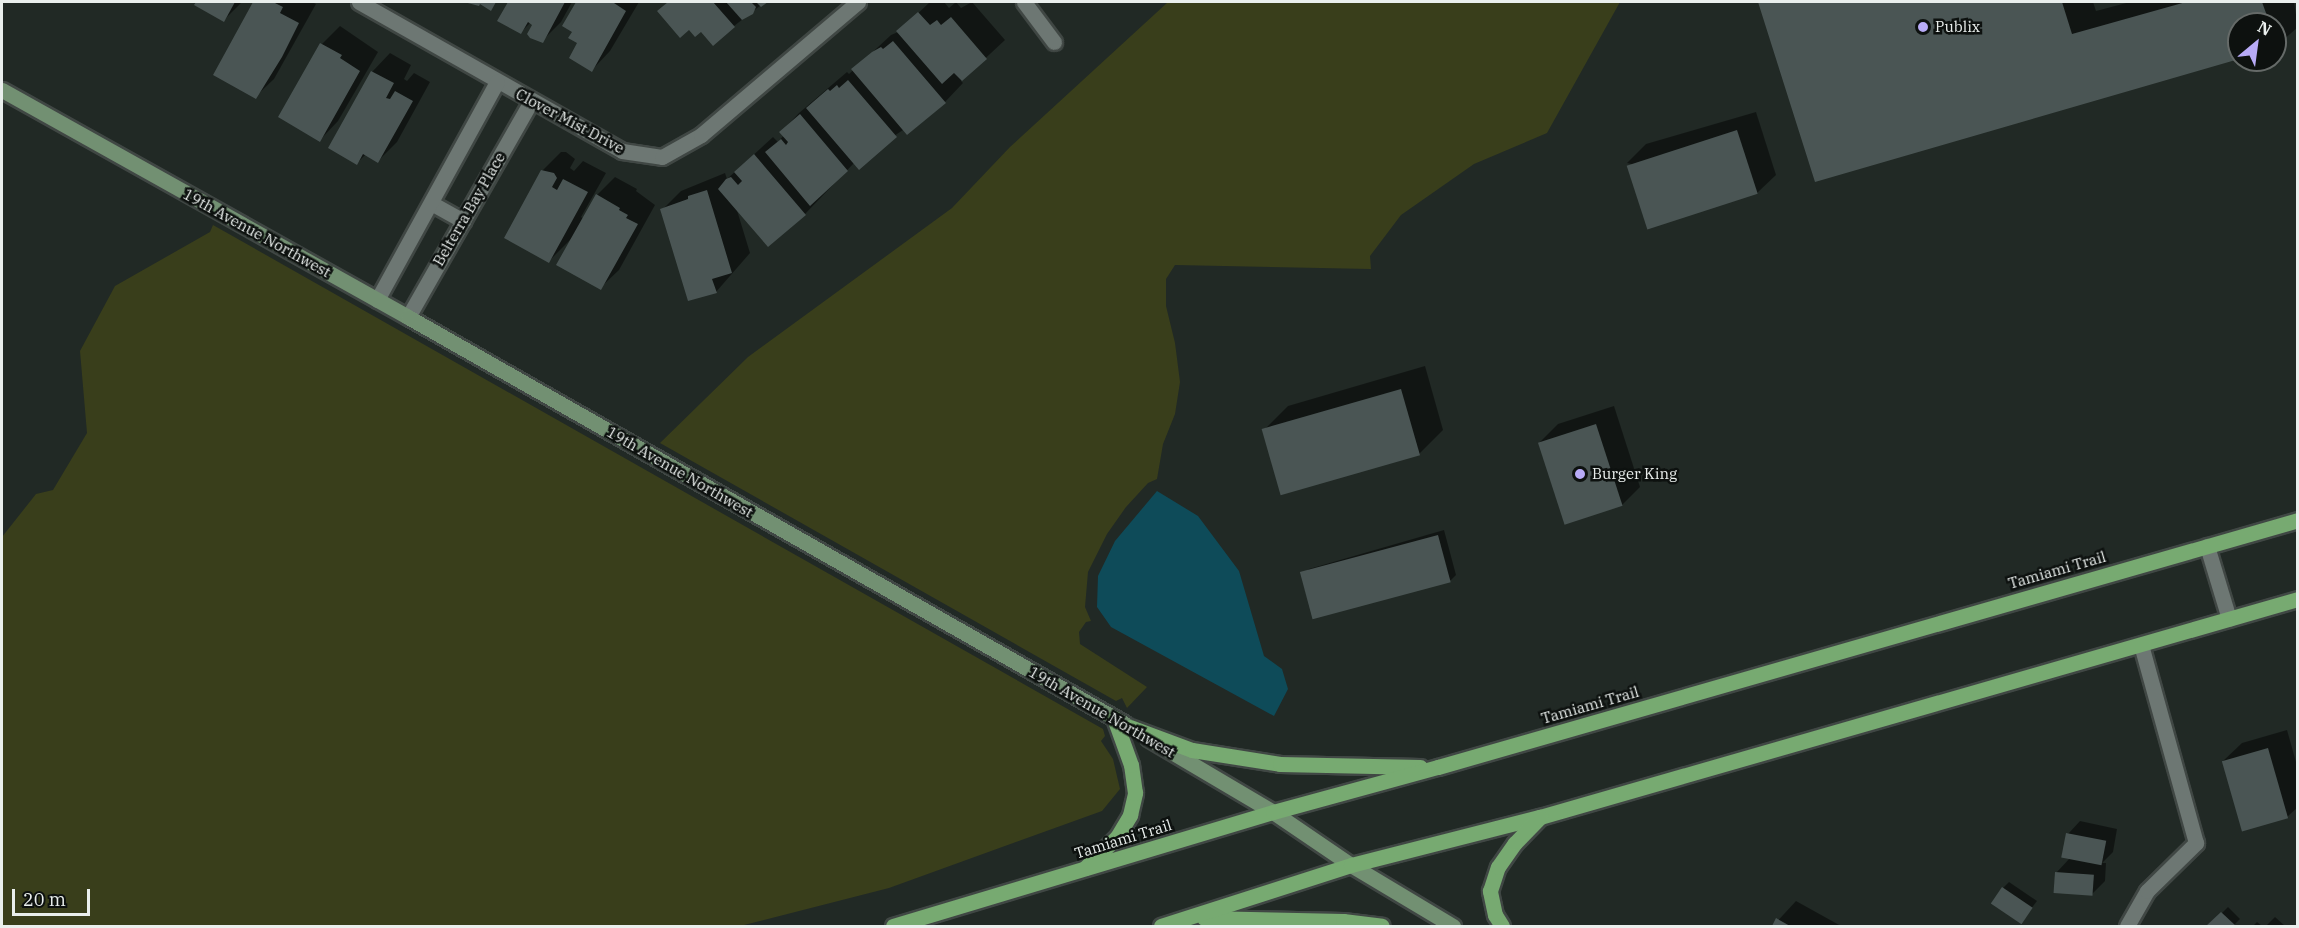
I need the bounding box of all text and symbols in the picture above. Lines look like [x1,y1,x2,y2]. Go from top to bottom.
north arrow [2227,12,2287,72]
text: N [2254,16,2275,40]
place label: Publix [1935,18,1980,36]
marker: Publix [1916,20,1930,34]
street label: Clover Mist Drive [513,85,627,157]
street label: Belterra Bay Place [429,149,509,269]
street label: 19th Avenue Northwest [180,185,334,281]
street label: 19th Avenue Northwest [604,423,756,521]
place label: Burger King [1592,465,1677,483]
marker: Burger King [1573,467,1587,481]
street label: Tamiami Trail [2006,547,2108,593]
street label: 19th Avenue Northwest [1026,663,1178,761]
street label: Tamiami Trail [1539,682,1641,728]
street label: Tamiami Trail [1072,816,1174,862]
scale bar [15,877,93,915]
text: 20 m [23,888,66,911]

